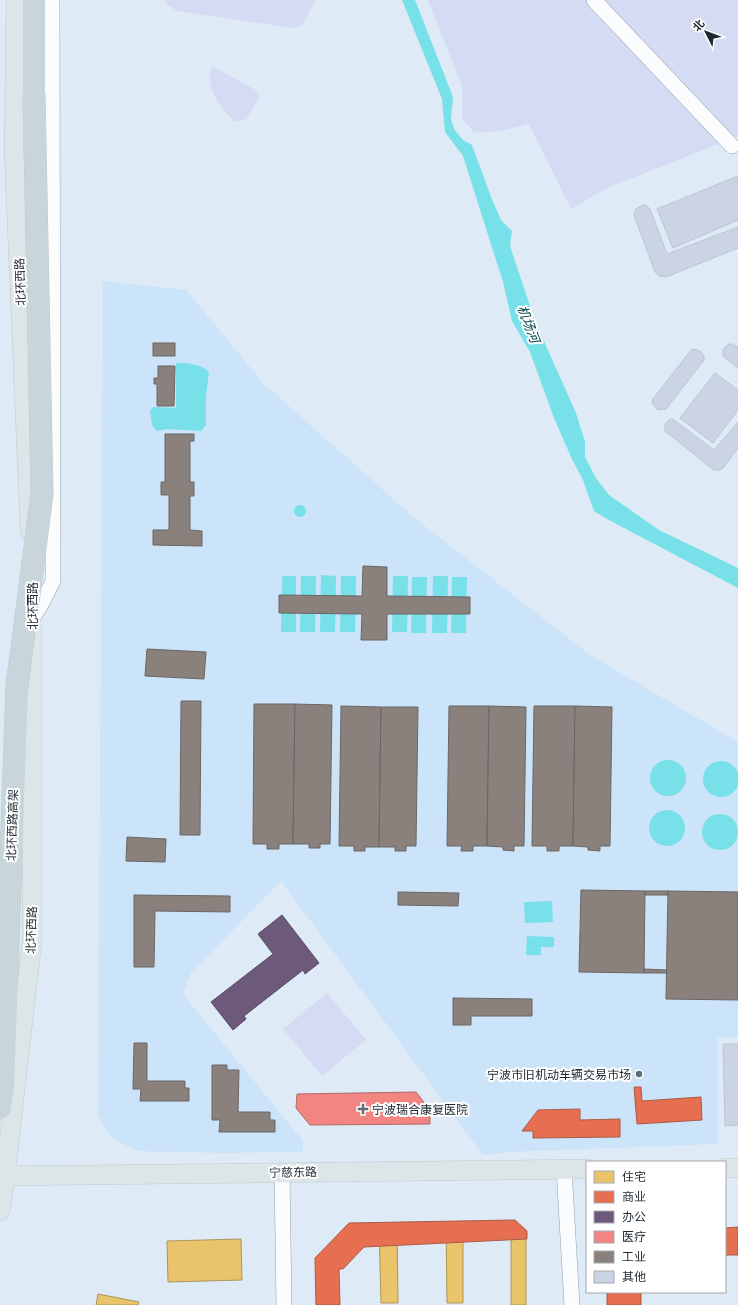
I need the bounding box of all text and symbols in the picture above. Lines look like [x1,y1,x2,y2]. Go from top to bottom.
north arrow [686,12,726,52]
text: 北 [690,17,707,34]
street label: 北环西路 [12,258,28,306]
water label: 机场河 [515,303,545,348]
street label: 北环西路 [25,582,40,630]
street label: 北环西路高架 [3,789,21,861]
street label: 北环西路 [23,906,39,954]
place label: 宁波市旧机动车辆交易市场 [487,1067,631,1082]
marker: 宁波市旧机动车辆交易市场 [634,1069,644,1079]
place label: 宁波瑞合康复医院 [372,1102,468,1117]
marker: 宁波瑞合康复医院 [357,1103,369,1115]
legend [586,1161,726,1293]
street label: 宁慈东路 [269,1164,317,1180]
text: 住宅 [622,1169,646,1184]
text: 商业 [622,1189,646,1204]
text: 办公 [622,1209,646,1224]
text: 医疗 [622,1229,646,1244]
text: 工业 [622,1249,646,1264]
text: 其他 [622,1269,646,1284]

